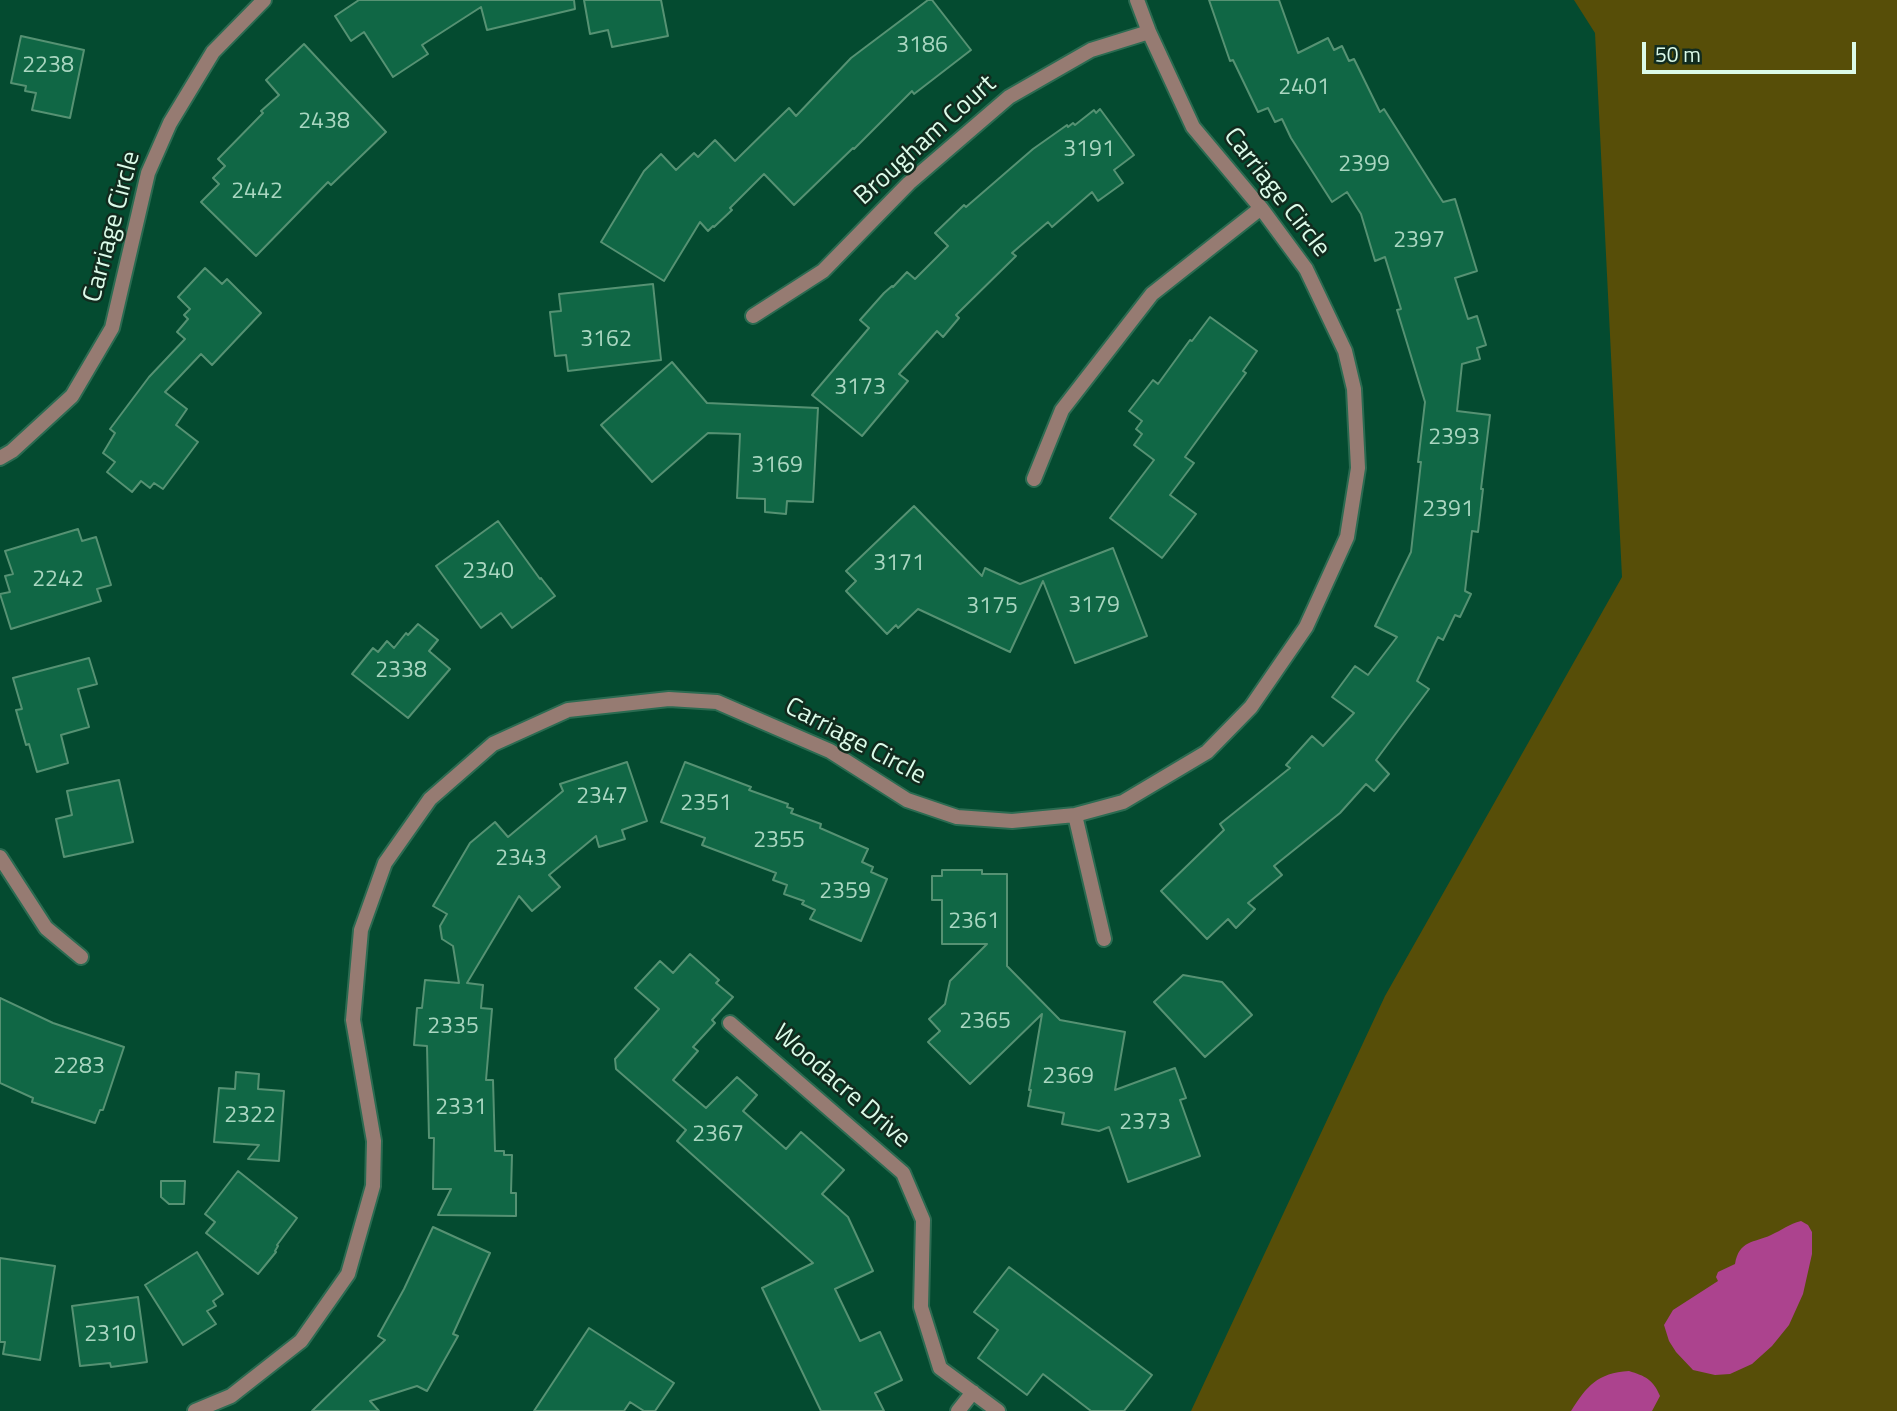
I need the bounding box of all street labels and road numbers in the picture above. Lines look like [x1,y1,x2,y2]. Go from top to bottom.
street label: Brougham Court [849,69,1003,213]
street label: Carriage Circle [1216,122,1336,264]
street label: Carriage Circle [78,148,148,306]
street label: Carriage Circle [779,692,931,792]
street label: Woodacre Drive [766,1019,916,1155]

